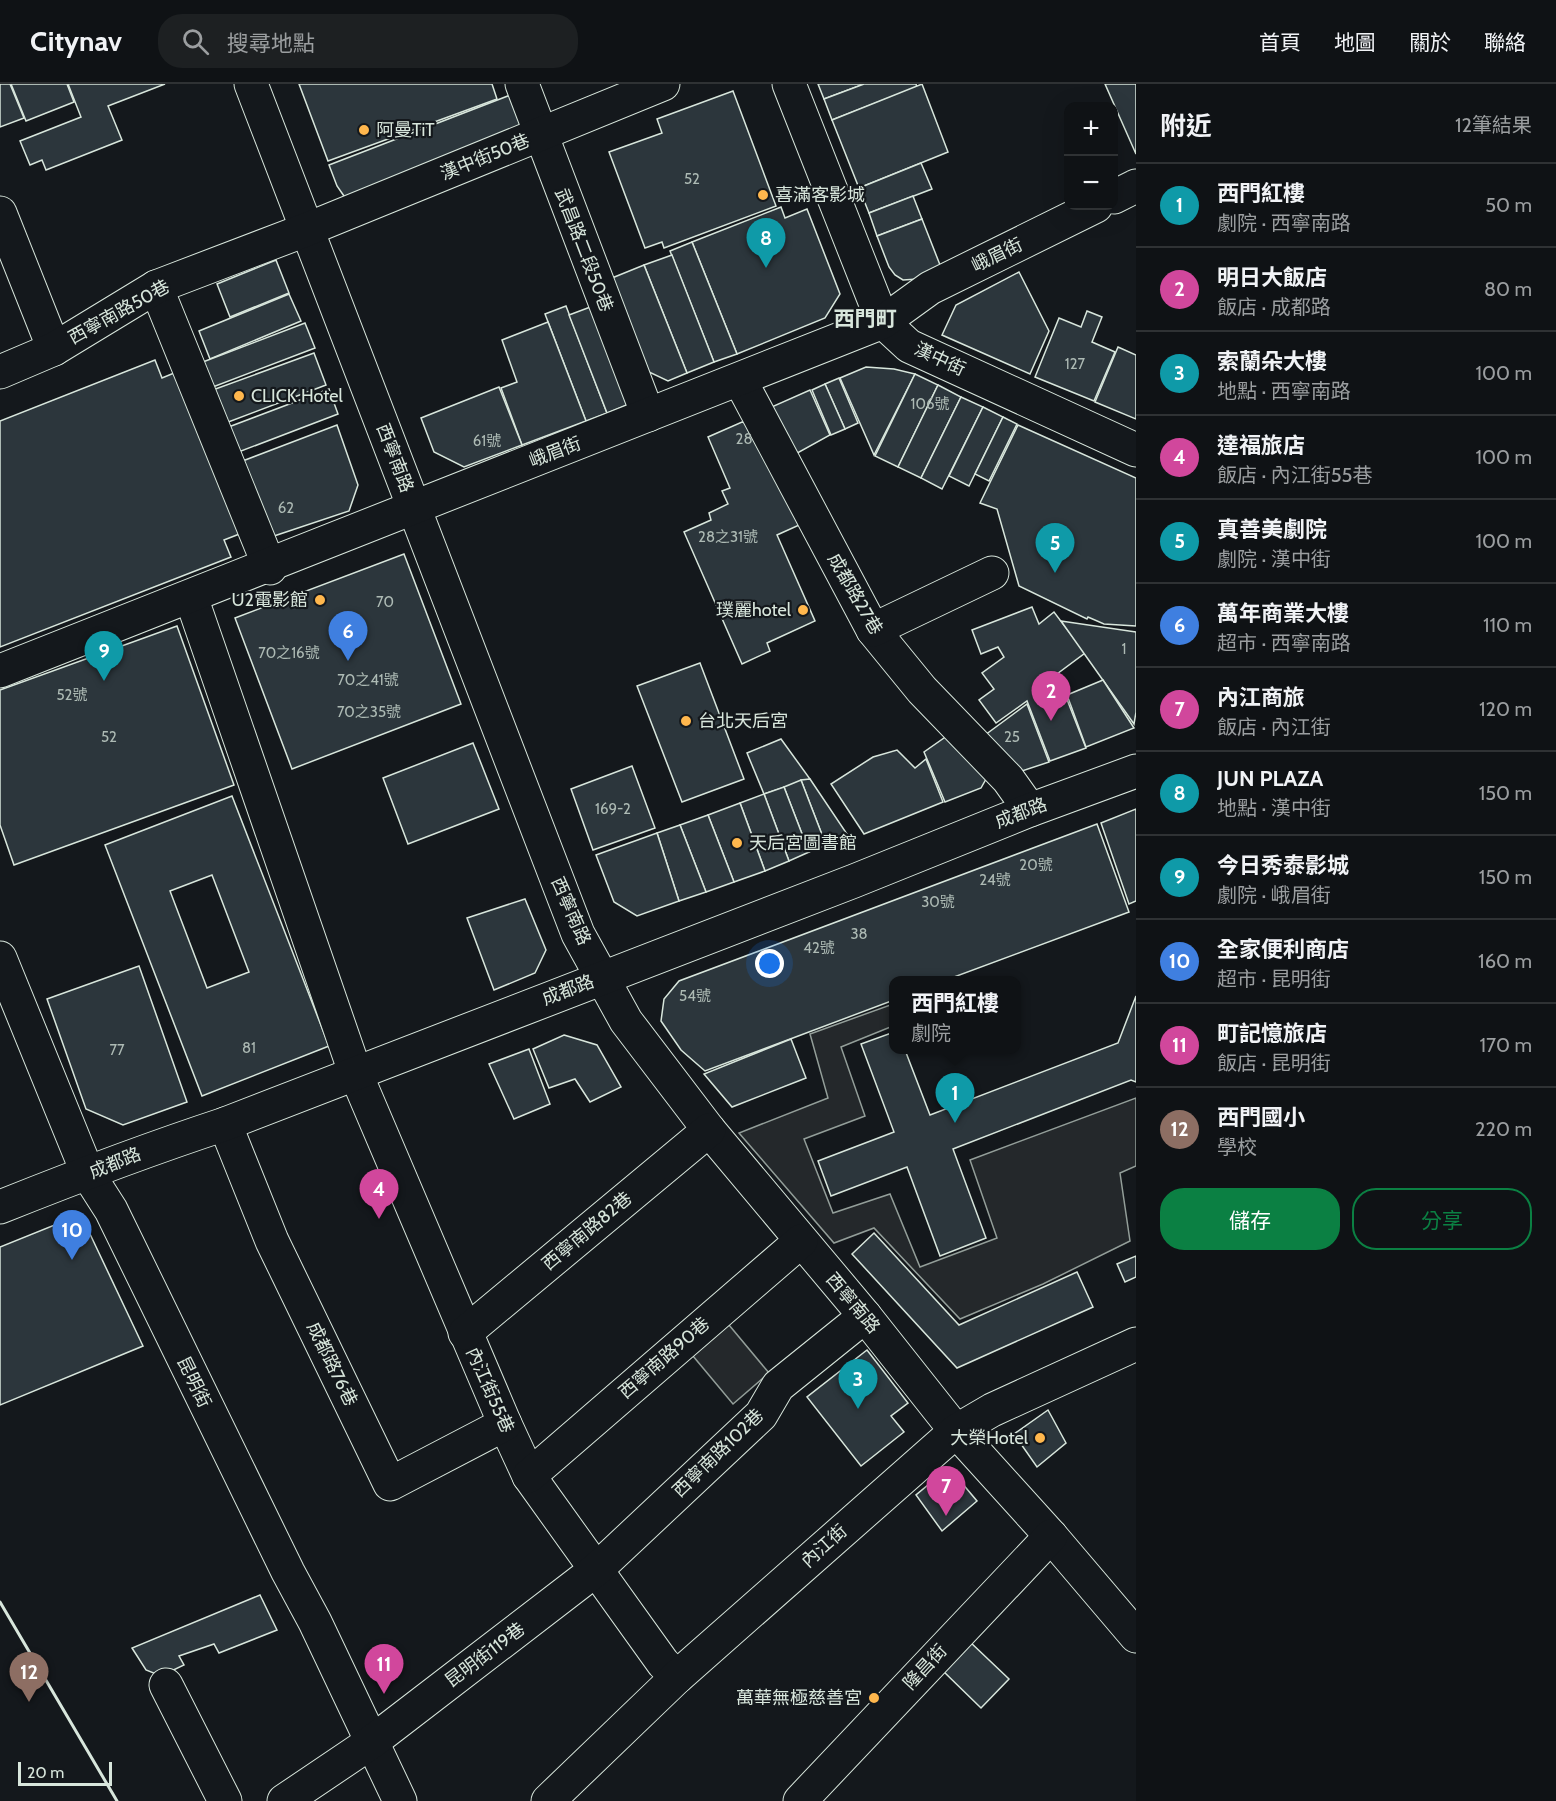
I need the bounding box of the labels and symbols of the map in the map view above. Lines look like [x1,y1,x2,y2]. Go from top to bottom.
place label: 阿曼TiT [376,119,435,141]
marker: 阿曼TiT [357,123,371,137]
street label: 漢中街50巷 [437,129,533,185]
house number: 52 [684,170,700,188]
place label: 喜滿客影城 [775,184,865,206]
street label: 武昌路二段50巷 [550,185,618,315]
marker: 喜滿客影城 [756,188,770,202]
pin: 8 [746,218,786,268]
street label: 峨眉街 [968,233,1026,277]
street label: 西寧南路50巷 [65,275,173,349]
district label: 西門町 [834,306,897,331]
street label: 漢中街 [911,338,969,380]
house number: 127 [1065,355,1086,373]
place label: CLICK Hotel [251,385,343,407]
marker: CLICK Hotel [232,389,246,403]
house number: 106號 [911,395,949,413]
street label: 西寧南路 [372,420,418,496]
house number: 28 [736,430,752,448]
house number: 61號 [473,432,501,450]
street label: 峨眉街 [526,432,584,472]
house number: 62 [278,499,294,517]
pin: 5 [1036,524,1074,573]
house number: 28之31號 [698,528,758,546]
street label: 成都路27巷 [823,549,887,639]
place label: U2電影館 [232,589,308,611]
marker: U2電影館 [313,593,327,607]
house number: 70 [376,593,394,611]
place label: 璞麗hotel [716,599,792,621]
marker: 璞麗hotel [796,603,810,617]
pin: 6 [328,612,368,661]
pin: 9 [84,632,124,681]
house number: 1 [1122,640,1126,658]
house number: 70之16號 [258,644,320,662]
house number: 70之41號 [337,671,399,689]
pin: 2 [1032,672,1070,721]
house number: 52號 [57,686,87,704]
house number: 70之35號 [337,703,401,721]
place label: 台北天后宮 [698,710,788,732]
marker: 台北天后宮 [679,714,693,728]
house number: 52 [101,728,117,746]
house number: 25 [1004,728,1020,746]
street label: 成都路 [992,793,1050,833]
house number: 169-2 [595,800,631,818]
place label: 天后宮圖書館 [749,832,857,854]
marker: 天后宮圖書館 [730,836,744,850]
house number: 20號 [1019,856,1053,874]
house number: 24號 [979,871,1011,889]
street label: 西寧南路 [546,874,596,948]
house number: 30號 [921,893,955,911]
house number: 38 [850,925,868,943]
house number: 42號 [803,939,835,957]
your location [755,949,784,978]
street label: 成都路 [539,970,597,1010]
house number: 54號 [679,987,711,1005]
house number: 81 [242,1039,256,1057]
house number: 77 [109,1041,125,1059]
pin: 1 [936,1074,974,1123]
street label: 成都路 [86,1143,144,1183]
pin: 4 [360,1170,398,1219]
street label: 西寧南路82巷 [538,1187,636,1275]
pin: 10 [52,1210,92,1260]
street label: 西寧南路 [821,1268,885,1338]
street label: 西寧南路90巷 [614,1313,714,1403]
street label: 成都路76巷 [302,1318,362,1410]
street label: 內江街55巷 [461,1344,519,1436]
street label: 昆明街 [172,1353,216,1411]
pin: 3 [838,1360,878,1409]
street label: 西寧南路102巷 [668,1404,768,1502]
place label: 大榮Hotel [950,1427,1029,1449]
marker: 大榮Hotel [1033,1431,1047,1445]
pin: 7 [926,1466,966,1516]
street label: 內江街 [797,1520,851,1572]
street label: 昆明街119巷 [441,1618,529,1692]
street label: 隆昌街 [899,1640,951,1694]
pin: 11 [364,1644,404,1694]
pin: 12 [9,1652,48,1702]
place label: 萬華無極慈善宮 [736,1687,862,1709]
marker: 萬華無極慈善宮 [867,1691,881,1705]
scale bar [18,1759,112,1786]

